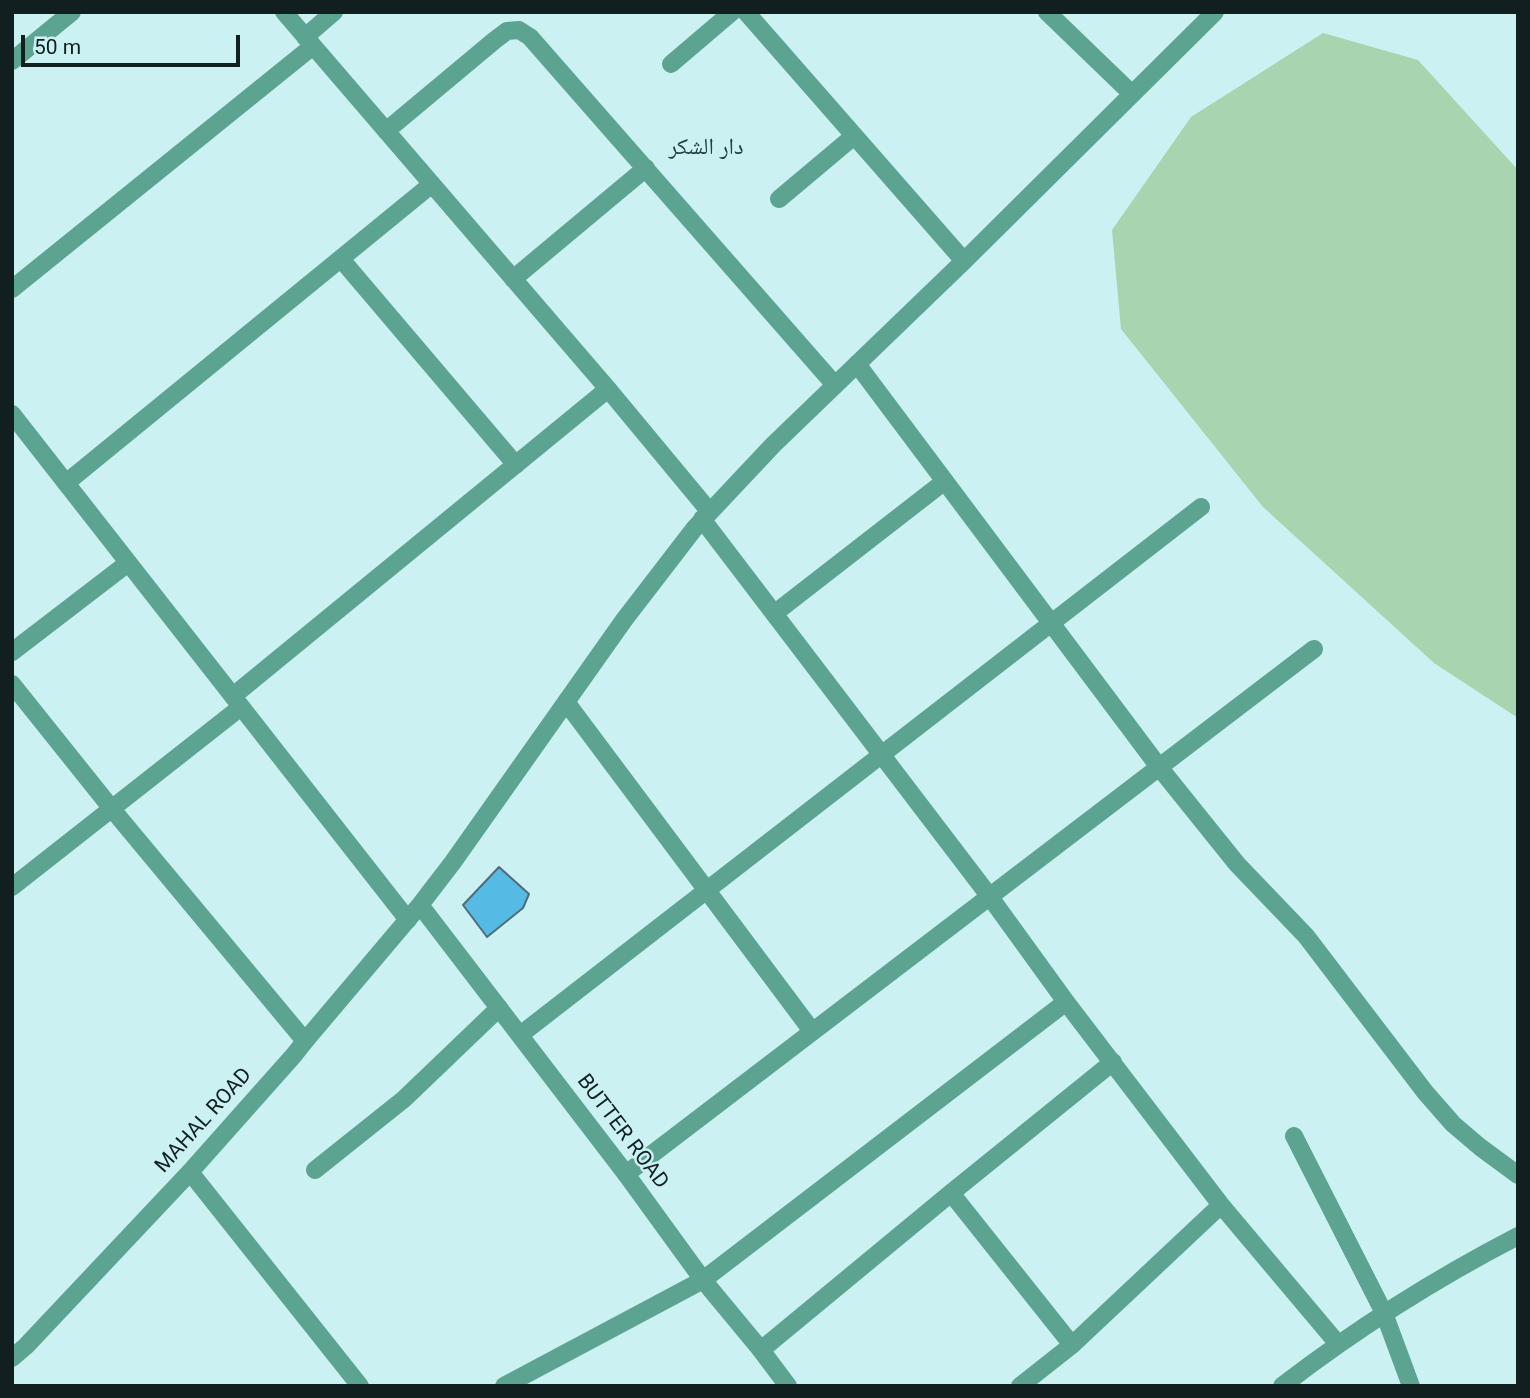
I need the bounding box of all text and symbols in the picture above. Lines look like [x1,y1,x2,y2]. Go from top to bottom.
scale bar [24,21,243,65]
text: 50 m [34,35,81,59]
district label: دار الشکر [668,134,744,162]
street label: MAHAL ROAD [150,1063,258,1179]
street label: BUTTER ROAD [571,1070,673,1194]

